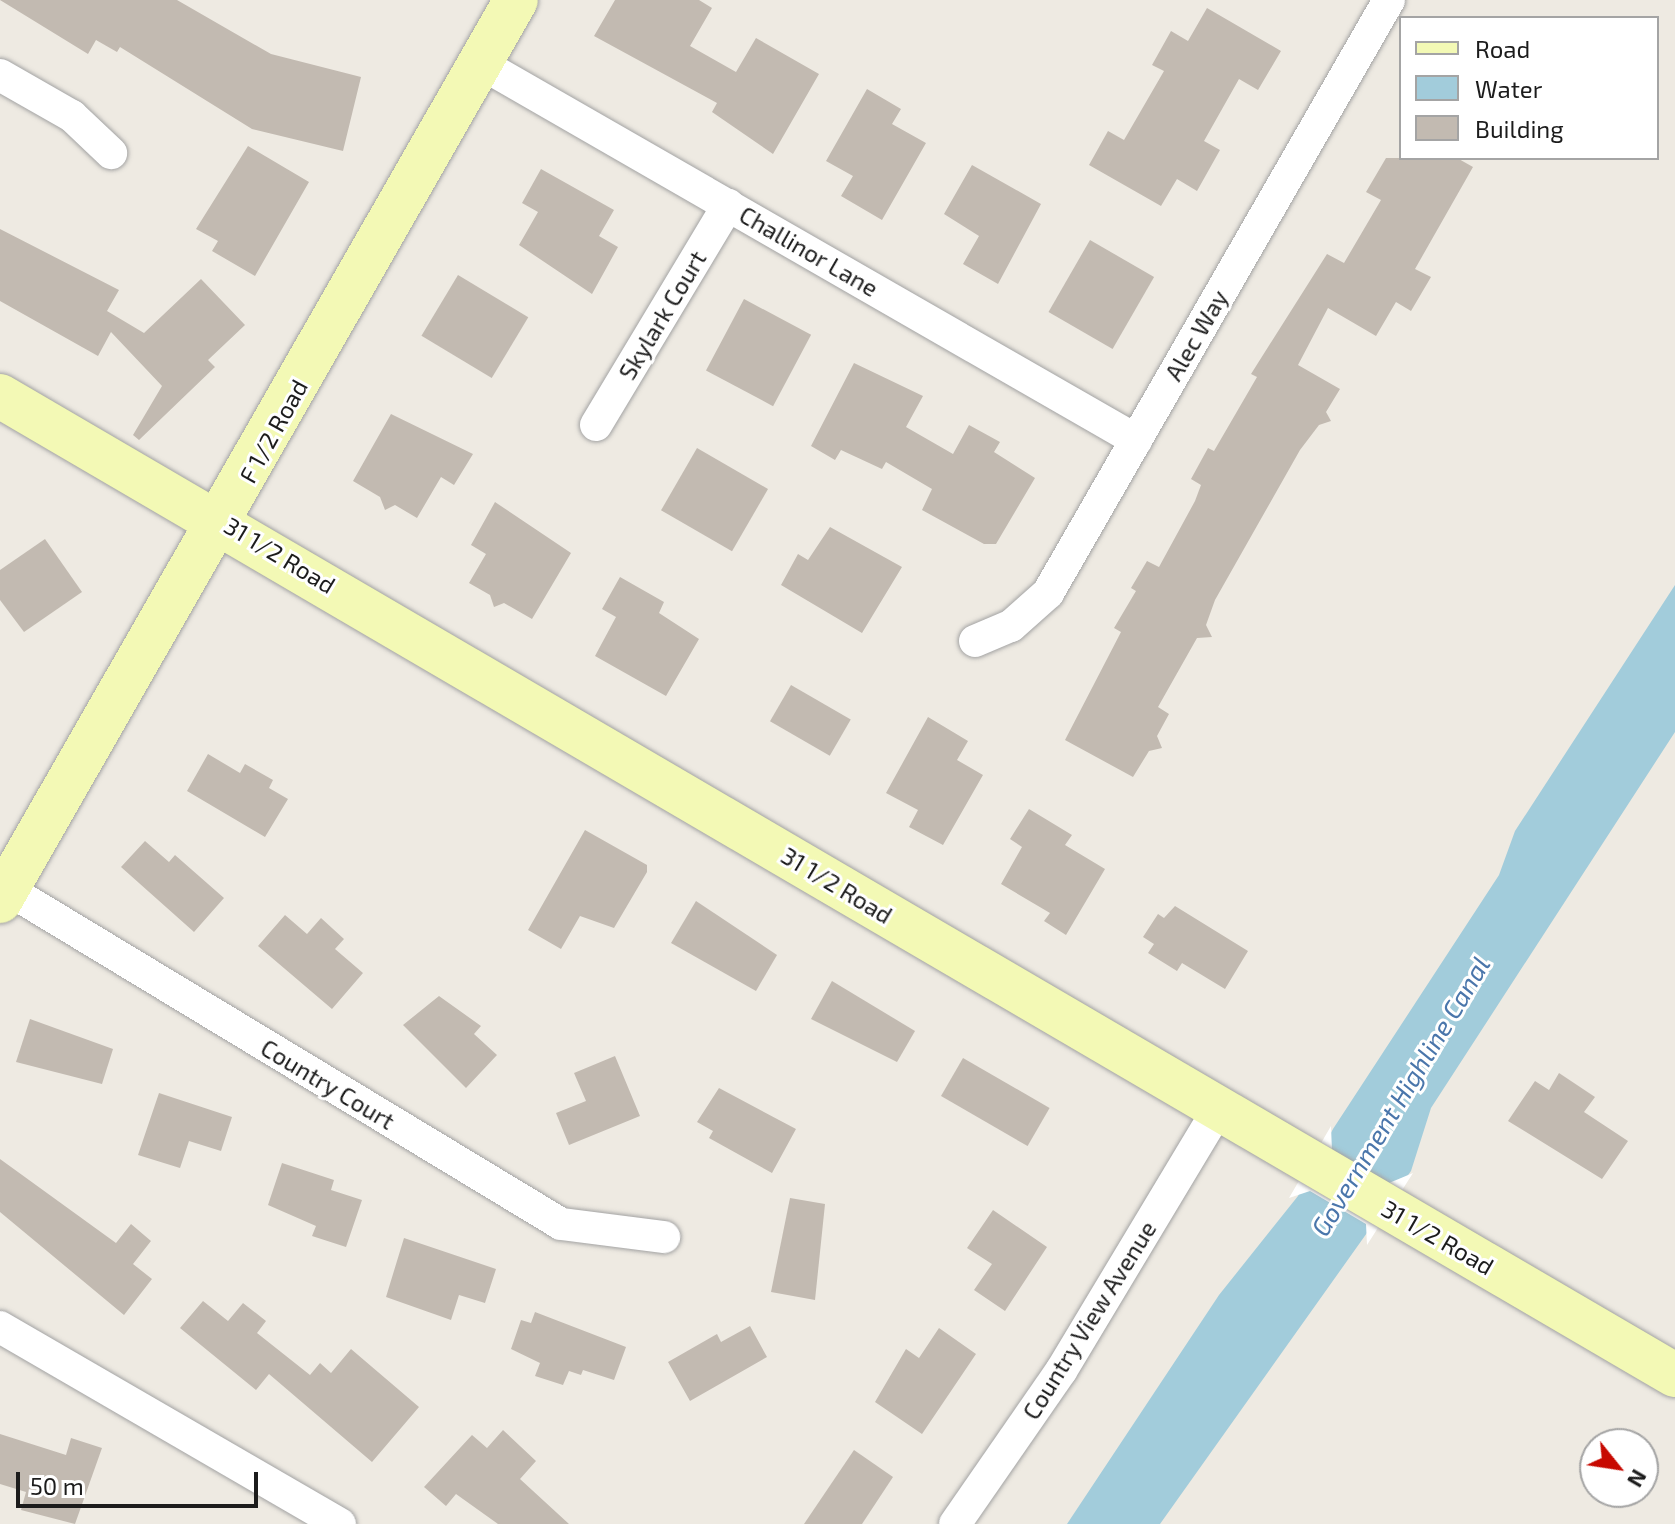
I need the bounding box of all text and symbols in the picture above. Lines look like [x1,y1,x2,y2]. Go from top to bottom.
legend [1399,16,1659,160]
text: Road [1475,34,1530,63]
text: Water [1475,74,1542,103]
text: Building [1475,114,1564,143]
street label: Challinor Lane [734,200,884,302]
street label: Skylark Court [612,245,712,385]
street label: Alec Way [1158,284,1234,386]
street label: F 1/2 Road [233,374,313,488]
street label: 31 1/2 Road [219,511,341,599]
street label: 31 1/2 Road [776,841,898,929]
water label: Government Highline Canal [1304,951,1496,1241]
street label: Country Court [256,1033,400,1135]
street label: 31 1/2 Road [1377,1193,1499,1281]
street label: Country View Avenue [1016,1215,1162,1425]
north arrow [1579,1428,1659,1508]
scale bar [20,1456,262,1506]
text: N [1623,1466,1653,1492]
text: 50 m [30,1471,84,1500]

